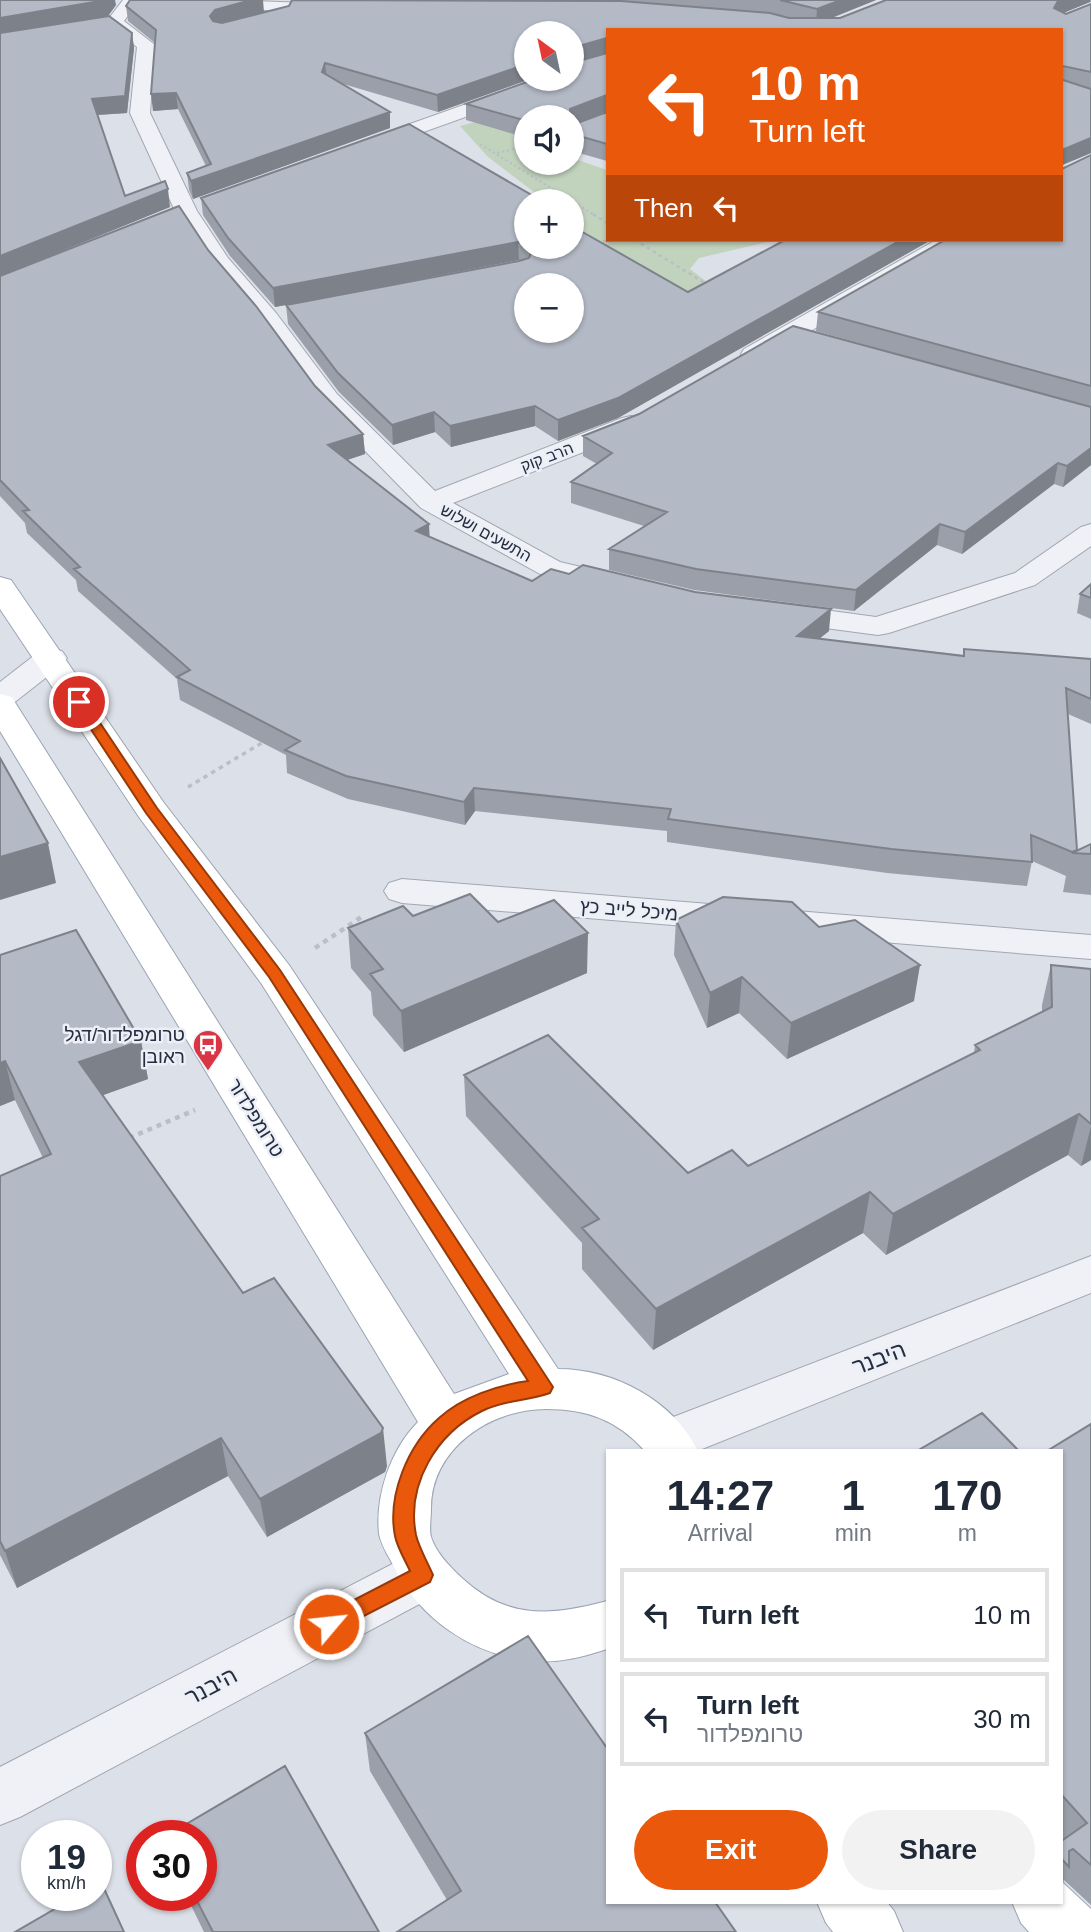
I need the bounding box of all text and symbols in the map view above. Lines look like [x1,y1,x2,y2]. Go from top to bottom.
north arrow [514,21,584,91]
map controls [514,21,584,343]
icon: left [634,56,725,147]
text: 10 m [749,56,861,110]
button: sound [514,105,584,175]
text: Turn left [749,113,865,149]
button: + [514,189,584,259]
icon: left [707,189,745,227]
text: Then [634,193,693,223]
button: − [514,273,584,343]
street label: הרב קוק [518,439,576,475]
street label: התשעים ושלוש [438,501,534,565]
pin [49,672,109,732]
icon: arrive [60,683,98,721]
street label: מיכל לייב כץ [579,895,679,925]
place label: טרומפלדור/דגל ראובן [65,1024,185,1067]
bus stop icon: טרומפלדור/דגל ראובן [191,1028,225,1072]
street label: טרומפלדור [224,1075,288,1161]
street label: היבנר [849,1336,909,1380]
text: 14:27 [667,1472,774,1519]
text: 1 [841,1472,865,1519]
text: 170 [932,1472,1002,1519]
text: Arrival [688,1520,753,1546]
text: min [835,1520,872,1546]
text: m [958,1520,977,1546]
position arrow [292,1587,366,1661]
icon: left [638,1596,676,1634]
text: Turn left [697,1600,799,1630]
text: 10 m [973,1600,1031,1630]
street label: היבנר [181,1662,241,1710]
text: Turn left [697,1690,799,1720]
icon: left [638,1700,676,1738]
text: 30 m [973,1704,1031,1734]
text: טרומפלדור [697,1721,803,1747]
button: Exit [634,1810,828,1890]
button: Share [842,1810,1035,1890]
speed limit sign: 30 [126,1820,217,1911]
text: 19 [47,1837,86,1876]
text: km/h [47,1873,86,1893]

